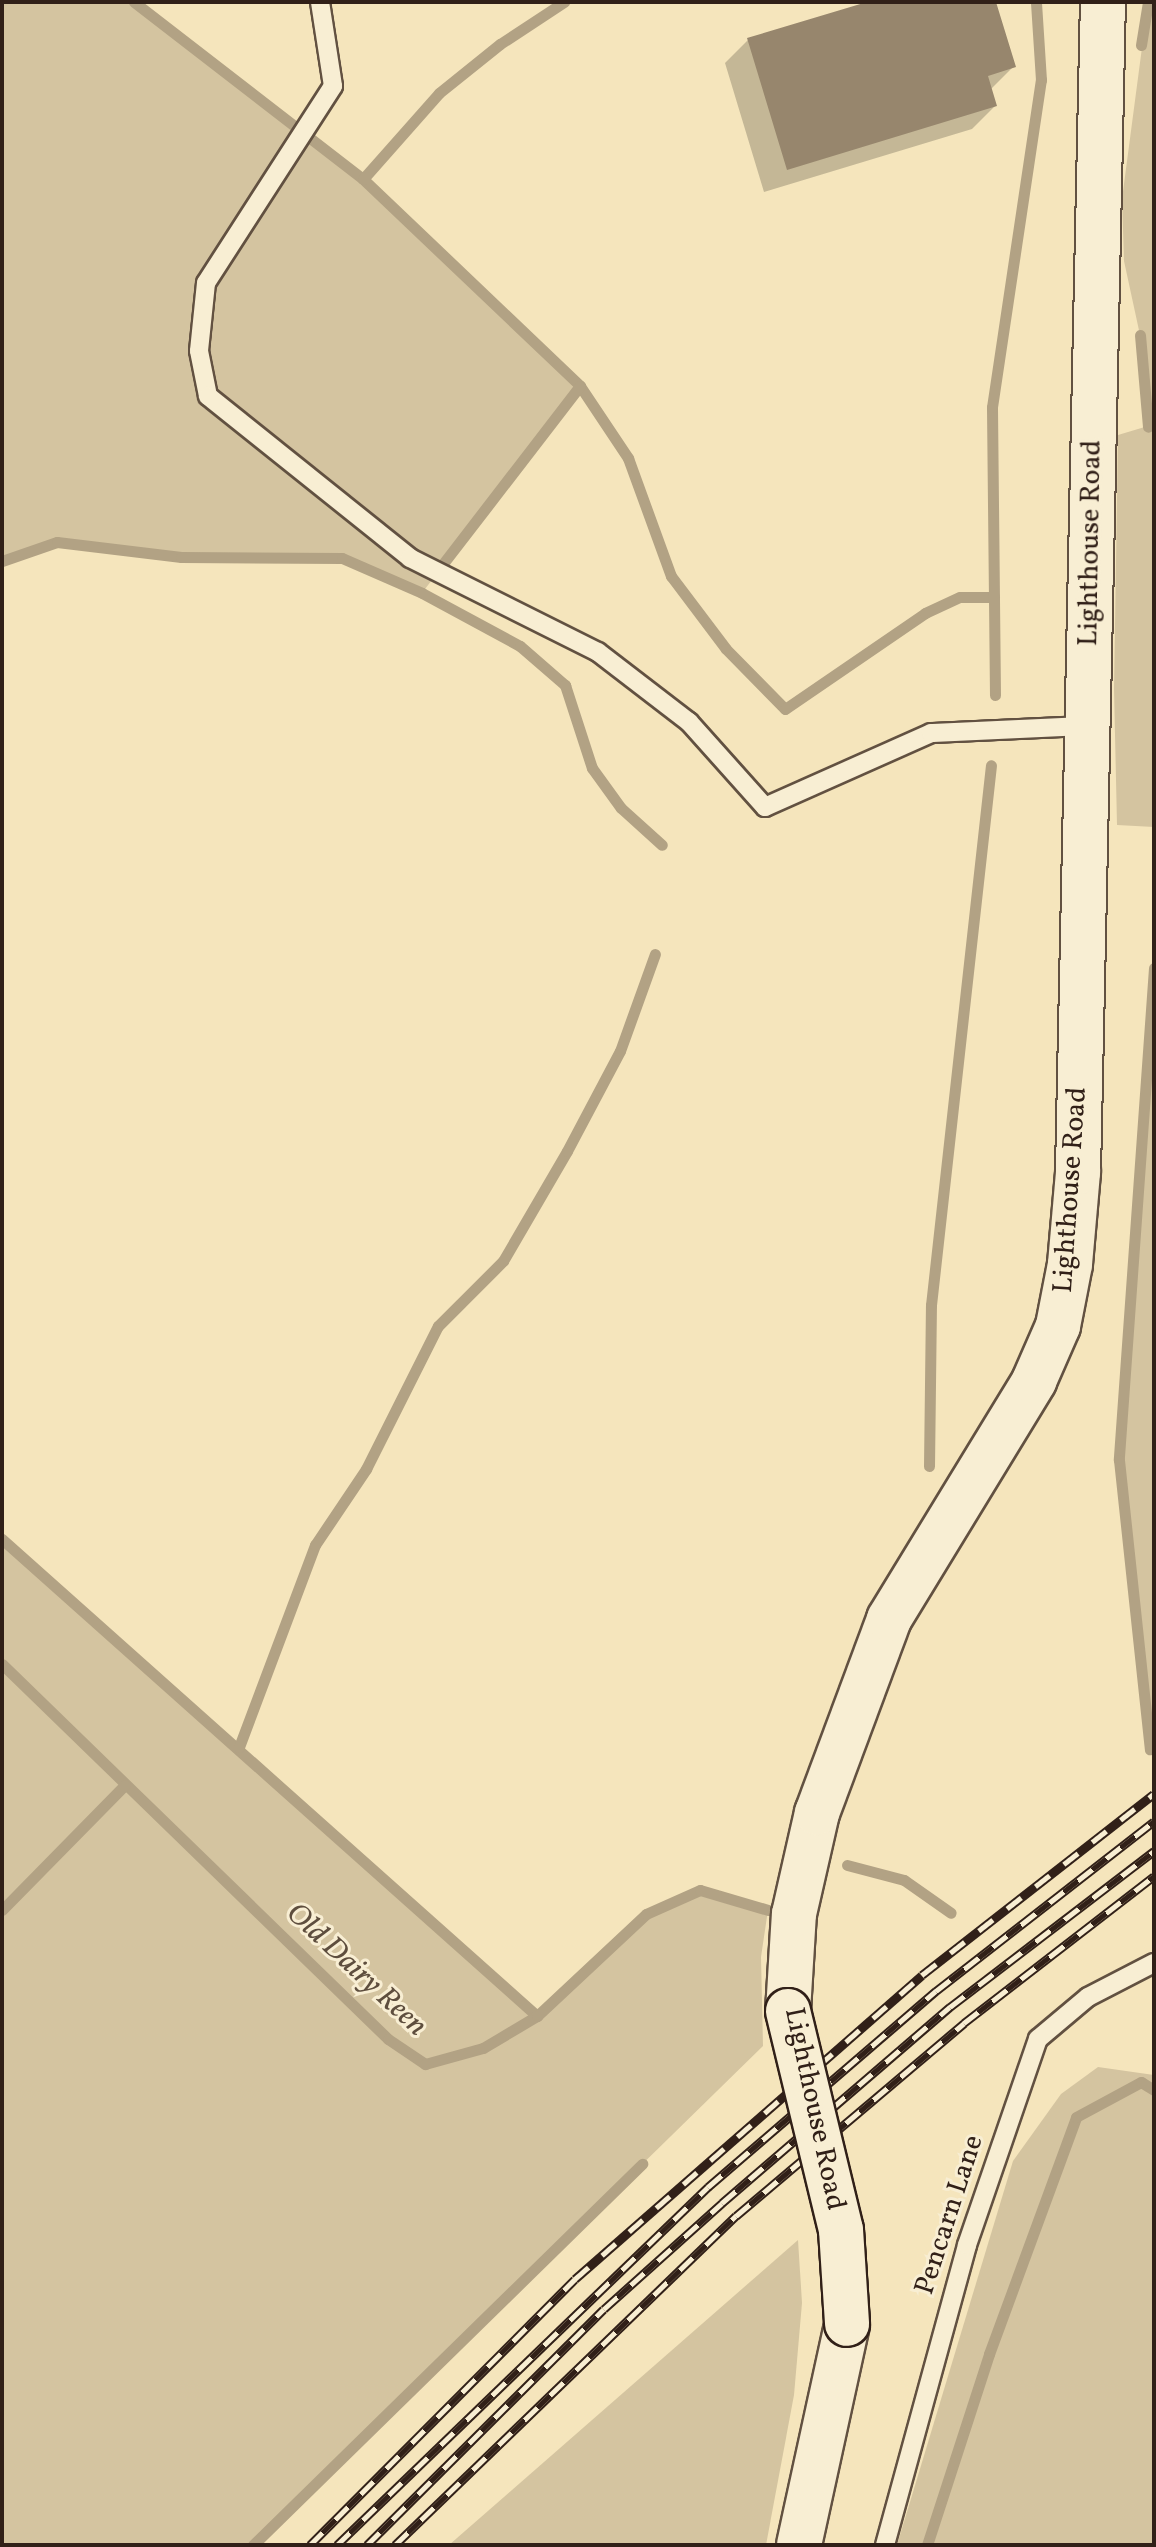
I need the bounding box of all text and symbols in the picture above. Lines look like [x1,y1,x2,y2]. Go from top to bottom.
street label: Lighthouse Road [1072,440,1110,646]
street label: Lighthouse Road [1047,1086,1095,1294]
water label: Old Dairy Reen [278,1896,434,2044]
street label: Lighthouse Road [776,2005,852,2213]
street label: Pencarn Lane [908,2131,992,2299]

